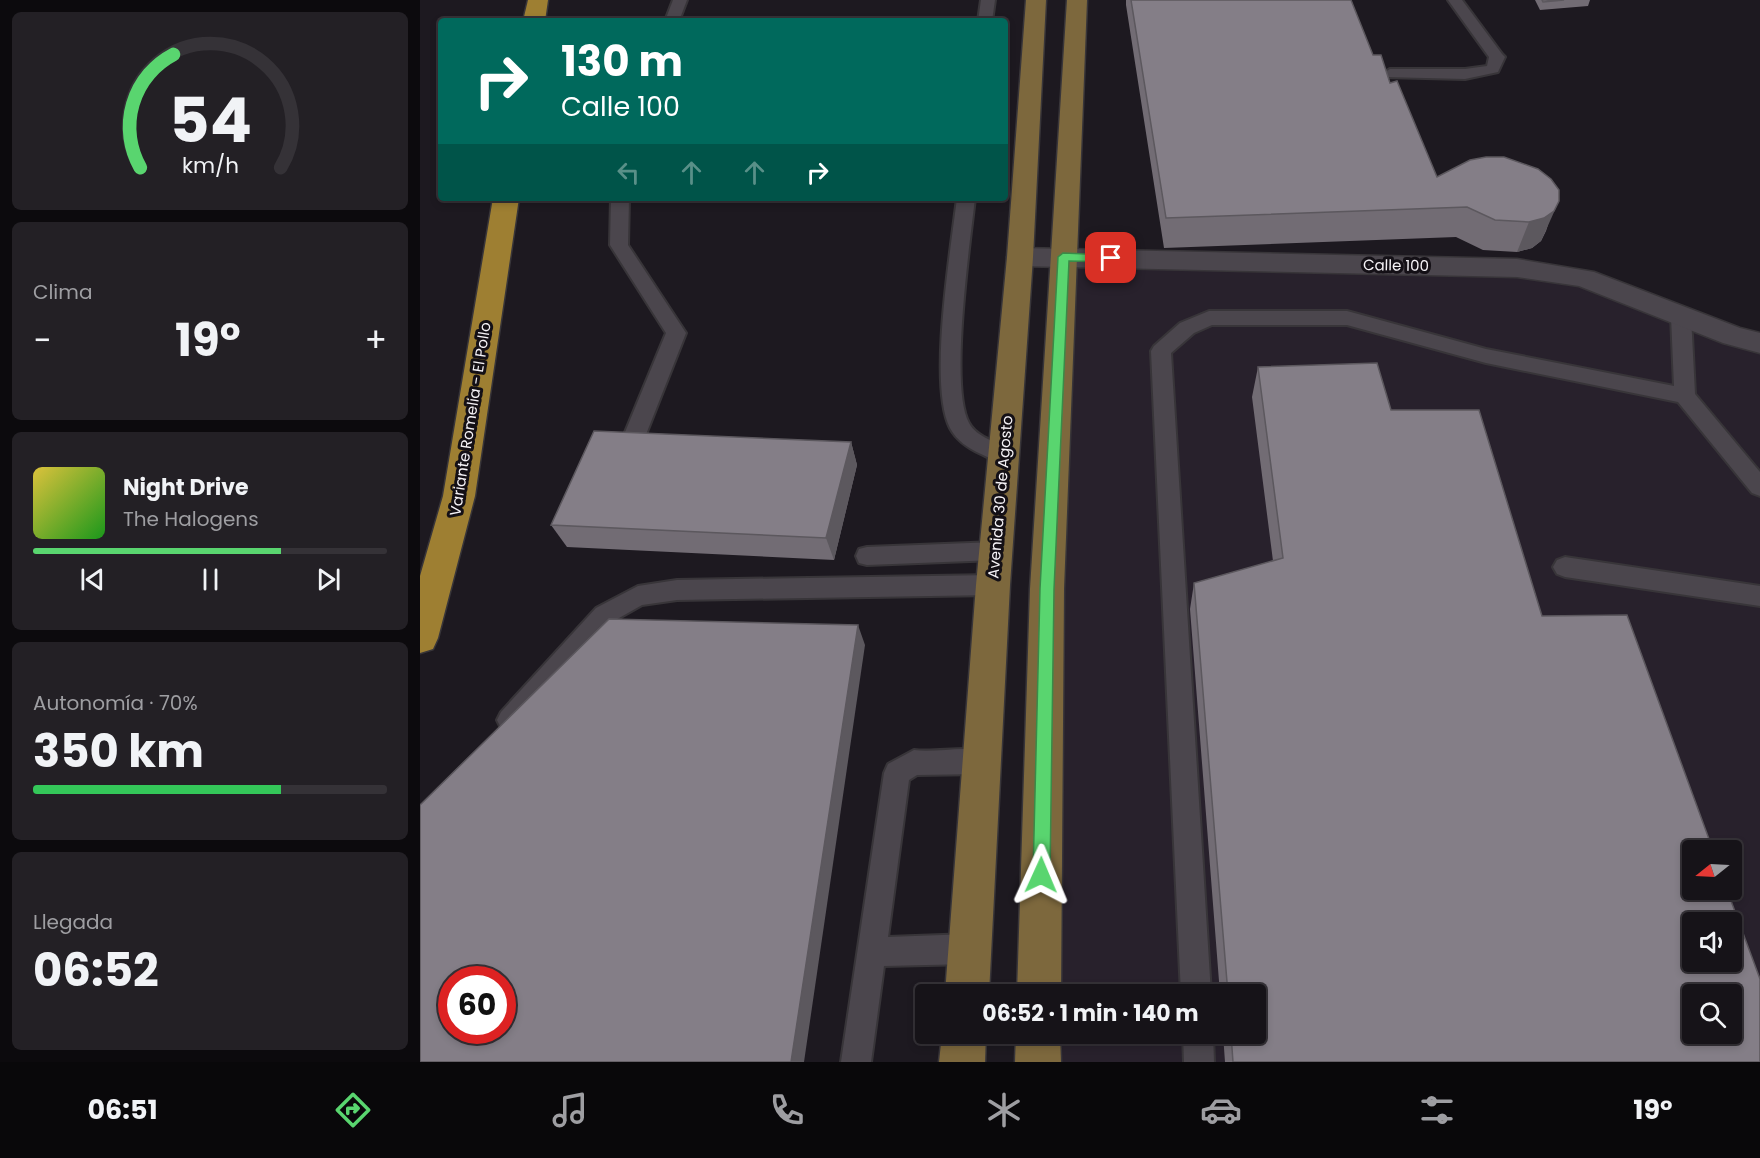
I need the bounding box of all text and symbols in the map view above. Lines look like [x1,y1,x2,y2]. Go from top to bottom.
text: 130 m [561,32,683,91]
icon: right [462,42,540,120]
text: 54 [169,76,251,164]
text: Calle 100 [561,88,680,125]
text: km/h [181,150,239,181]
icon: left [612,156,645,189]
icon: ahead [675,156,708,189]
icon: ahead [738,156,771,189]
icon: right [801,156,834,189]
pin [1085,232,1136,283]
icon: arrive [1094,241,1127,274]
street label: Calle 100 [1363,254,1429,276]
text: Clima [33,278,92,306]
text: 19° [175,309,241,372]
text: − [33,317,51,364]
text: + [364,317,387,364]
street label: Variante Romelia - El Pollo [444,321,496,517]
street label: Avenida 30 de Agosto [982,414,1018,580]
text: Night Drive [123,472,249,503]
text: The Halogens [123,505,259,533]
icon: previous [76,563,109,596]
icon: pause [194,563,227,596]
icon: next [312,563,345,596]
text: Autonomía · 70% [33,689,198,717]
text: 350 km [33,720,204,783]
north arrow [1682,840,1742,900]
map controls [1682,840,1742,1044]
position arrow [1009,843,1073,907]
text: Llegada [33,908,113,936]
button: sound [1682,912,1742,972]
text: 06:52 [33,939,159,1002]
speed limit sign: 60 [438,966,516,1044]
button: search [1682,984,1742,1044]
text: 06:52 · 1 min · 140 m [982,998,1199,1029]
icon: directions [332,1089,374,1131]
icon: music [549,1089,591,1131]
icon: phone [766,1089,808,1131]
icon: climate [983,1089,1025,1131]
icon: car [1200,1089,1242,1131]
icon: filters [1416,1089,1458,1131]
text: 06:51 [87,1091,158,1128]
text: 19° [1633,1091,1673,1128]

